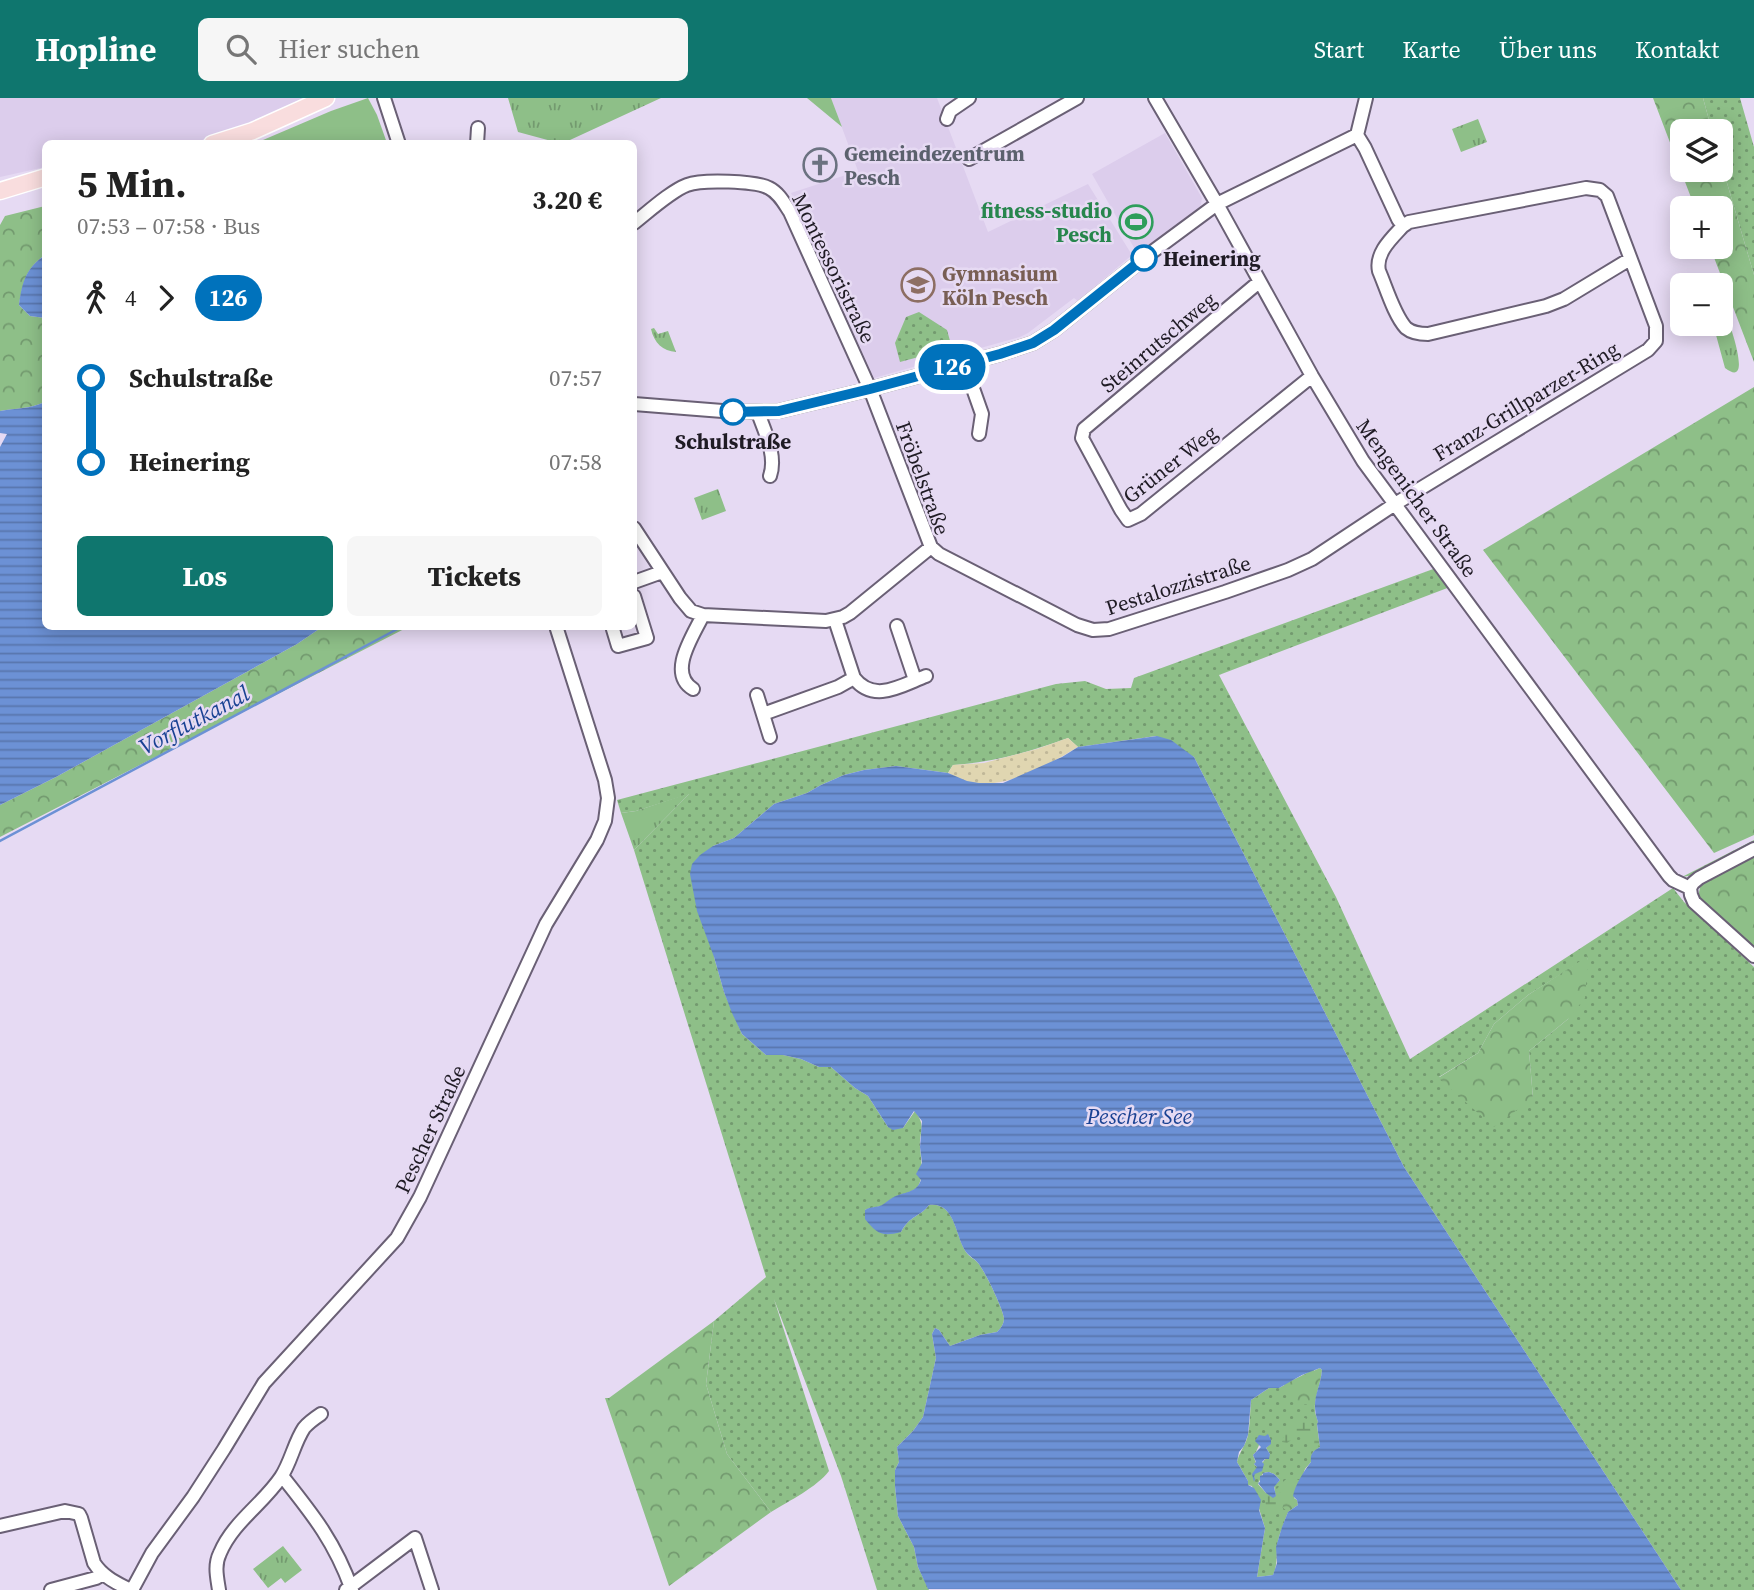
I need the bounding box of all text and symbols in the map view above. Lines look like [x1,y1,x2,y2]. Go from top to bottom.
search box [198,18,688,81]
text: Hopline [35,27,156,72]
icon: search [222,30,260,68]
text: Hier suchen [278,31,420,67]
text: Start [1314,33,1364,66]
text: Karte [1402,33,1461,66]
text: Über uns [1499,33,1597,66]
text: Kontakt [1635,33,1719,66]
map controls [1670,119,1733,336]
button: layers [1670,119,1733,182]
place label: Gemeindezentrum Pesch [844,139,1025,192]
church icon: Gemeindezentrum Pesch [801,146,839,184]
text: 5 Min. [77,158,187,210]
text: 3.20 € [532,182,602,218]
street label: Montessoristraße [785,188,883,348]
place label: fitness-studio Pesch [981,196,1112,249]
button: + [1670,196,1733,259]
sports icon: fitness-studio Pesch [1117,203,1155,241]
text: 07:53 – 07:58 · Bus [77,210,260,242]
place label: Heinering [1163,244,1261,273]
marker: Heinering [1131,245,1157,271]
place label: Gymnasium Köln Pesch [942,259,1058,312]
school or university icon: Gymnasium Köln Pesch [899,266,937,304]
button: − [1670,273,1733,336]
icon: walk [77,279,115,317]
icon: forward [147,279,185,317]
text: 126 [209,281,248,314]
text: 4 [125,282,137,314]
street label: Steinrutschweg [1094,285,1222,399]
street label: Franz-Grillparzer-Ring [1428,334,1624,468]
line badge: 126 [912,344,992,390]
text: 126 [932,350,972,383]
text: Schulstraße [129,360,273,396]
text: 07:57 [549,362,602,394]
marker: Schulstraße [720,399,746,425]
street label: Mengenicher Straße [1350,413,1484,583]
street label: Fröbelstraße [889,417,957,539]
street label: Grüner Weg [1117,418,1223,510]
place label: Schulstraße [675,427,791,456]
text: Heinering [129,444,250,480]
text: 07:58 [549,446,602,478]
button: Los [77,536,333,616]
button: Tickets [347,536,602,616]
street label: Pestalozzistraße [1102,548,1254,622]
water label: Vorflutkanal [133,677,256,763]
street label: Pescher Straße [388,1060,472,1198]
water label: Pescher See [1085,1100,1192,1132]

